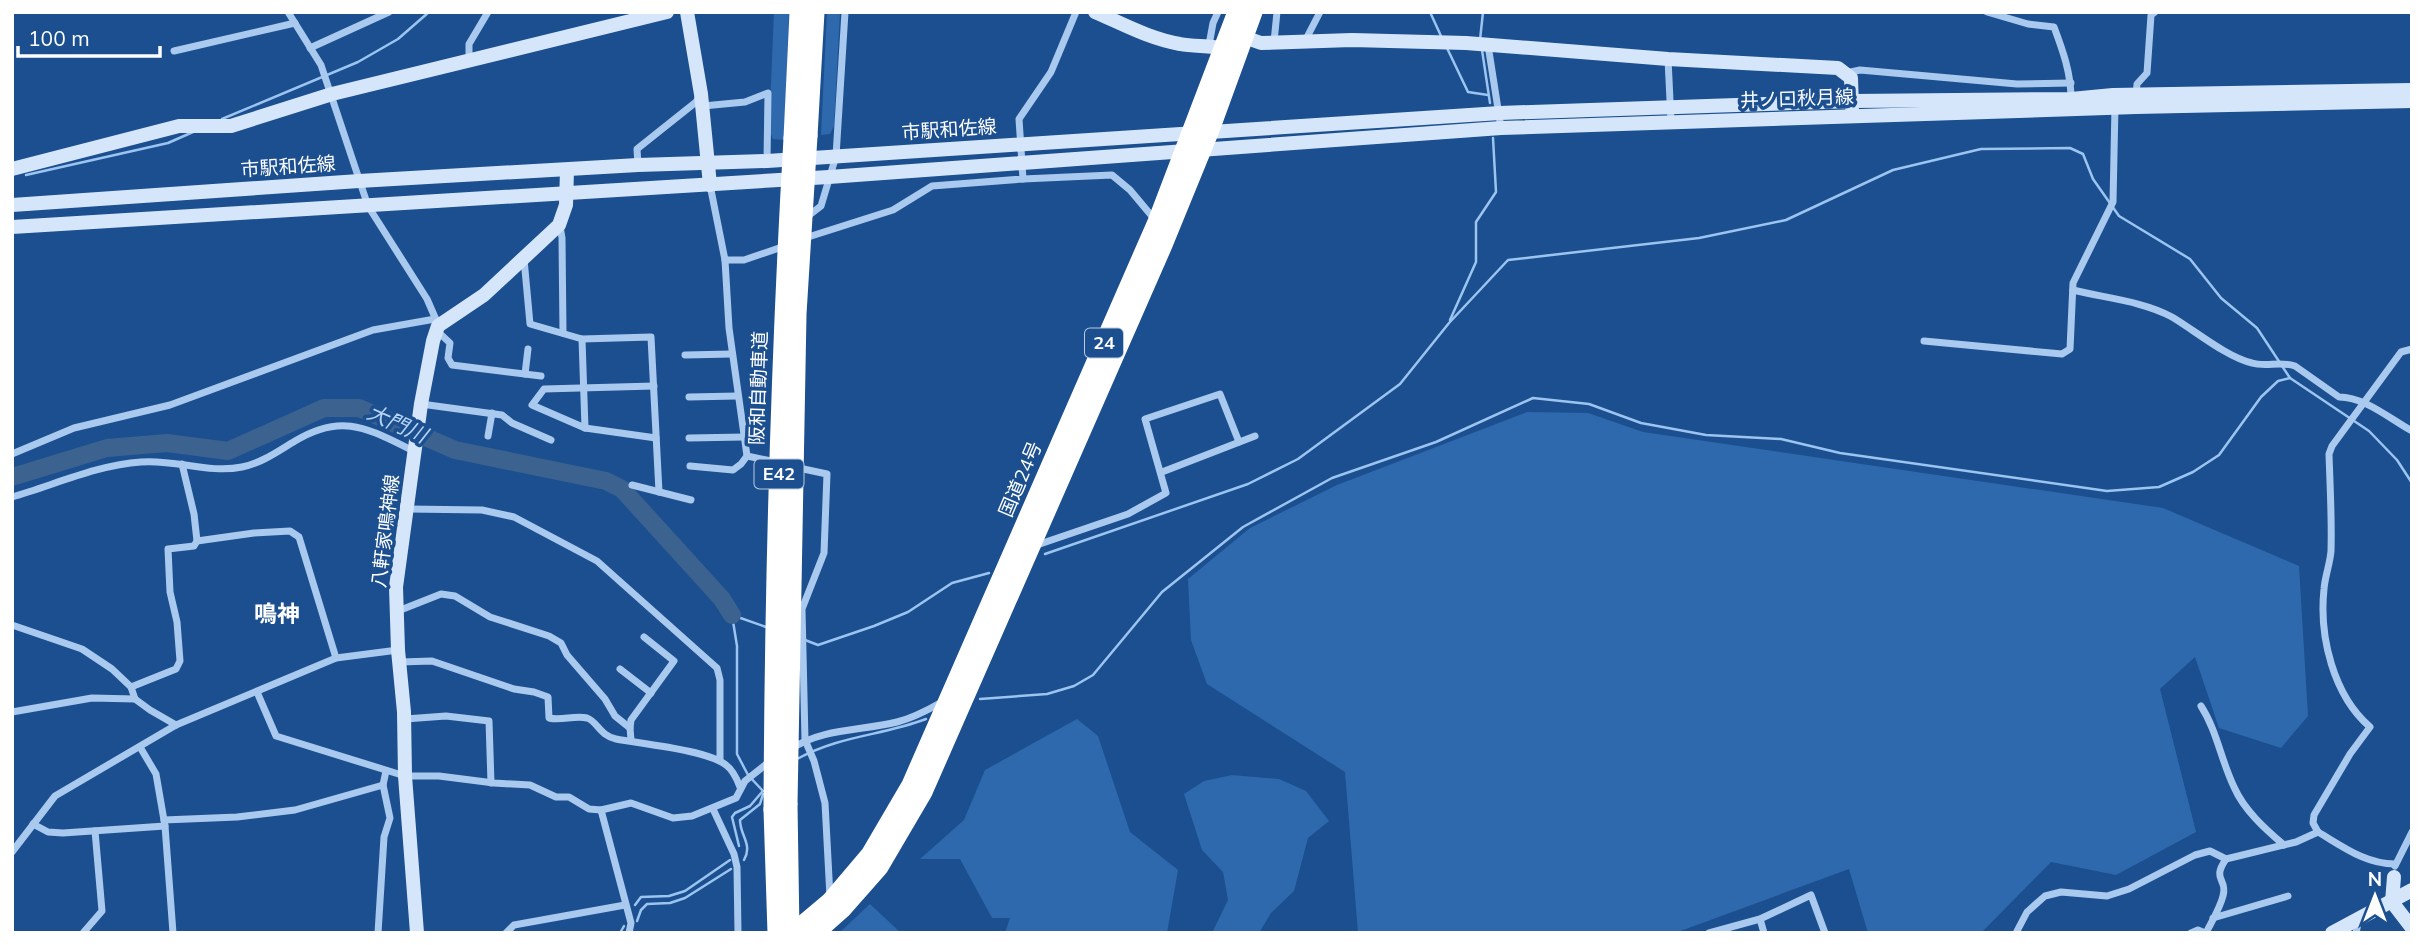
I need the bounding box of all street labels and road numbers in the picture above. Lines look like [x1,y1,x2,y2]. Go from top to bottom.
street label: 井ノ口秋月線 [1740,84,1854,112]
street label: 市駅和佐線 [901,114,997,144]
street label: 市駅和佐線 [240,151,336,181]
road number: 24 [1085,328,1123,358]
street label: 阪和自動車道 [744,331,772,445]
street label: 国道24号 [993,438,1047,520]
road number: E42 [754,460,804,488]
street label: 八軒家鳴神線 [366,473,404,589]

